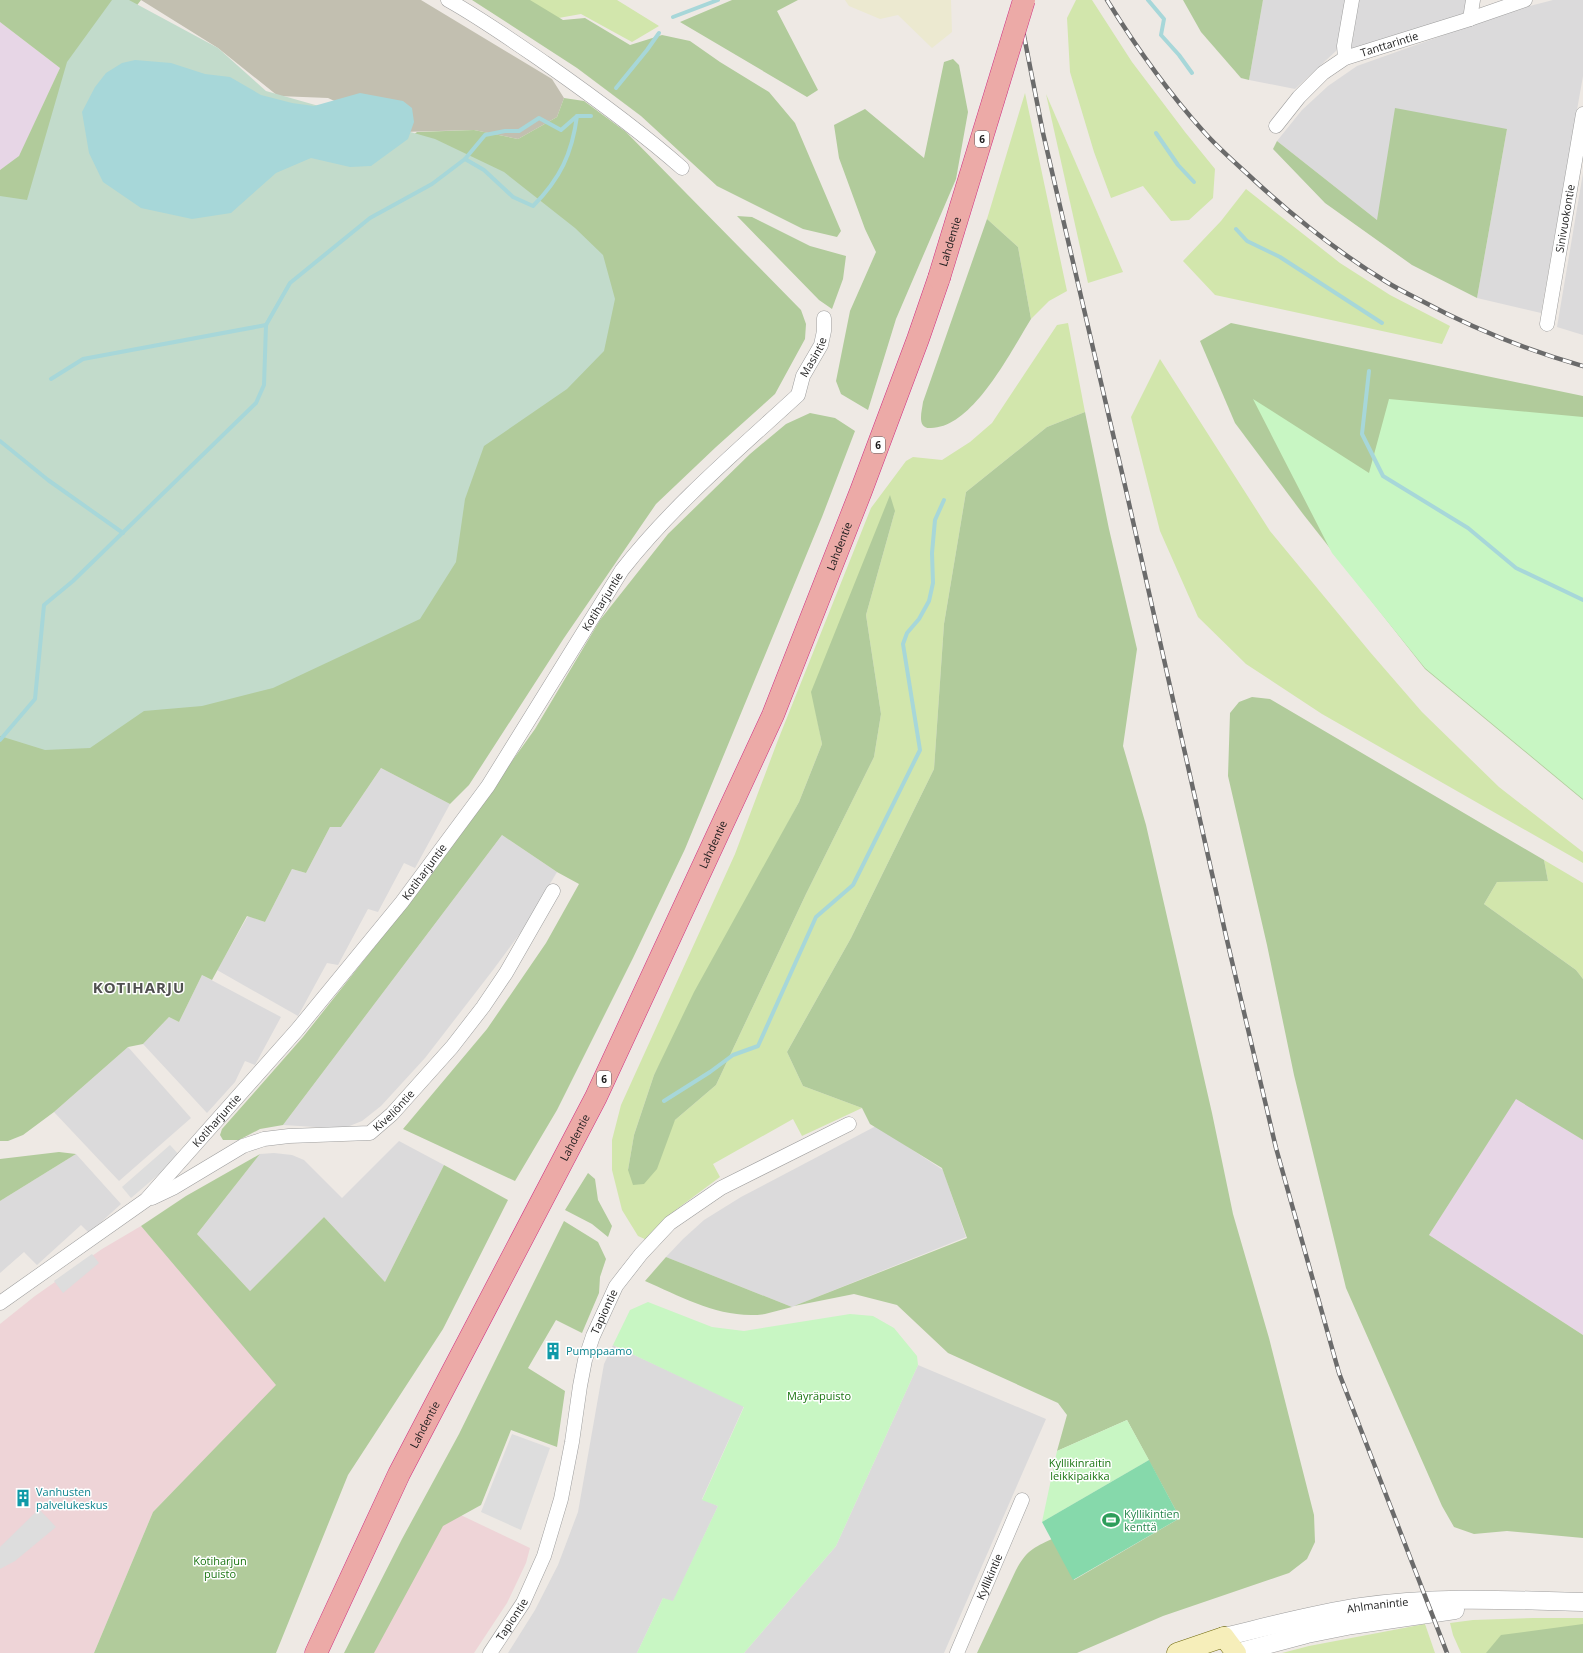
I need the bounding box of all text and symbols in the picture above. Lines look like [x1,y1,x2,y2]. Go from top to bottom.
street label: Tanttarintie [1358,28,1420,60]
road number: 6 [975,131,989,147]
street label: Sinivuokontie [1551,183,1578,254]
street label: Lahdentie [935,215,964,268]
street label: Masintie [796,336,829,380]
road number: 6 [871,437,885,453]
street label: Lahdentie [822,519,855,573]
street label: Kotiharjuntie [578,569,626,634]
street label: Lahdentie [695,818,730,871]
street label: Kotiharjuntie [398,840,450,903]
district label: KOTIHARJU [93,977,185,997]
road number: 6 [597,1071,611,1087]
street label: Kiveliöntie [369,1086,417,1134]
street label: Kotiharjuntie [189,1090,244,1150]
street label: Lahdentie [556,1111,593,1163]
street label: Tapiontie [587,1287,621,1336]
building icon: Pumppaamo [543,1341,563,1361]
place label: Pumppaamo [566,1343,632,1358]
park label: Mäyräpuisto [787,1388,851,1403]
street label: Lahdentie [406,1398,443,1451]
park label: Kyllikinraitin leikkipaikka [1049,1455,1111,1483]
place label: Vanhusten palvelukeskus [36,1484,108,1512]
building icon: Vanhusten palvelukeskus [13,1488,33,1508]
place label: Kyllikintien kenttä [1124,1506,1180,1534]
sports icon: Kyllikintien kenttä [1101,1510,1121,1530]
street label: Kyllikintie [973,1551,1005,1602]
park label: Kotiharjun puisto [193,1553,247,1581]
street label: Ahlmanintie [1346,1594,1409,1616]
street label: Tapiontie [492,1596,531,1643]

